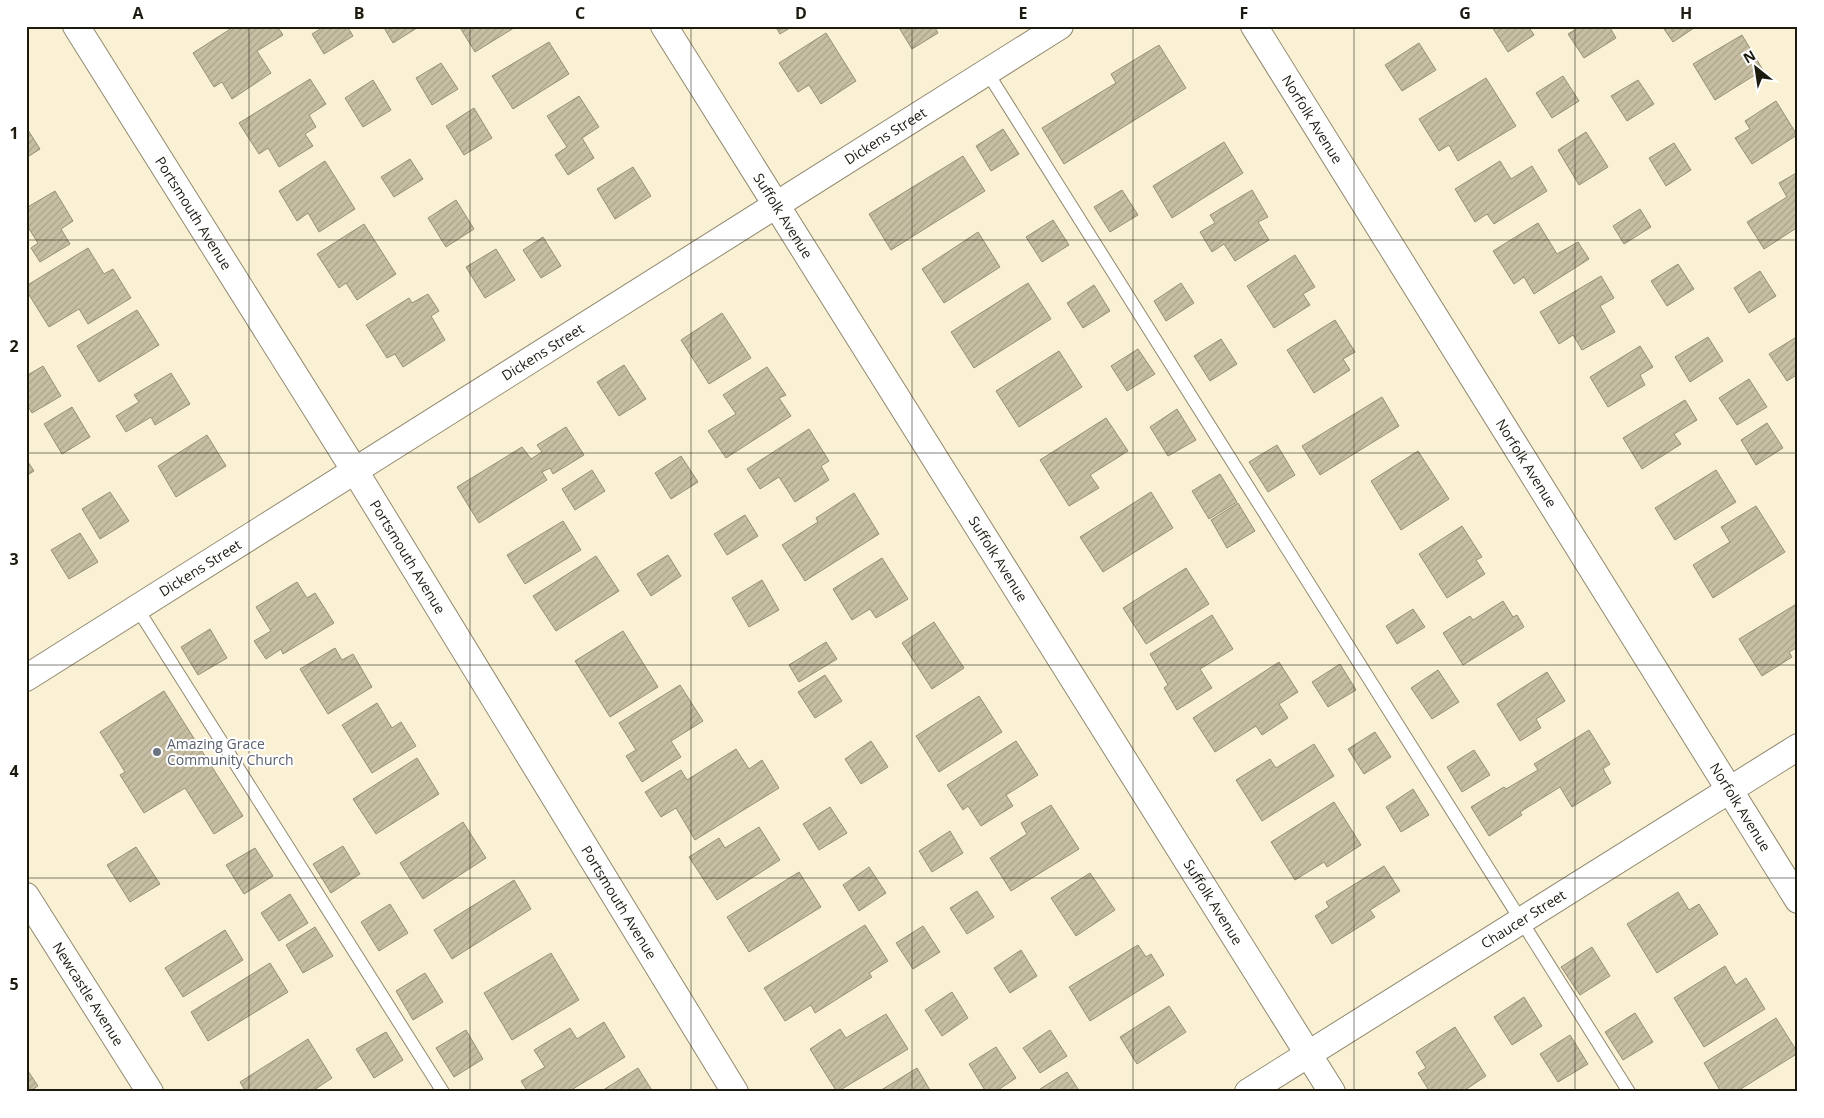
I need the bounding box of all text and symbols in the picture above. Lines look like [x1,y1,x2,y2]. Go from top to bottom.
text: A [132,2,144,24]
text: B [354,2,364,24]
text: C [575,2,585,24]
text: D [795,2,807,24]
text: E [1019,2,1028,24]
text: F [1240,2,1248,24]
text: G [1459,2,1471,24]
text: H [1680,2,1692,24]
north arrow [1732,42,1782,92]
text: N [1740,45,1759,67]
street label: Norfolk Avenue [1278,71,1347,167]
street label: Dickens Street [840,103,930,169]
text: 1 [9,122,19,144]
street label: Portsmouth Avenue [151,153,237,273]
street label: Suffolk Avenue [749,169,817,262]
street label: Dickens Street [498,319,587,385]
text: 2 [9,335,19,357]
street label: Norfolk Avenue [1492,415,1561,511]
street label: Portsmouth Avenue [366,496,450,617]
street label: Suffolk Avenue [964,512,1032,605]
street label: Dickens Street [155,535,245,601]
text: 3 [9,548,19,570]
place label: Amazing Grace Community Church [167,734,294,769]
marker: Amazing Grace Community Church [151,746,163,758]
street label: Norfolk Avenue [1706,759,1775,855]
text: 4 [9,760,19,782]
street label: Portsmouth Avenue [577,842,662,963]
street label: Suffolk Avenue [1180,856,1247,948]
street label: Chaucer Street [1477,885,1569,953]
street label: Newcastle Avenue [49,938,128,1049]
text: 5 [9,973,19,995]

